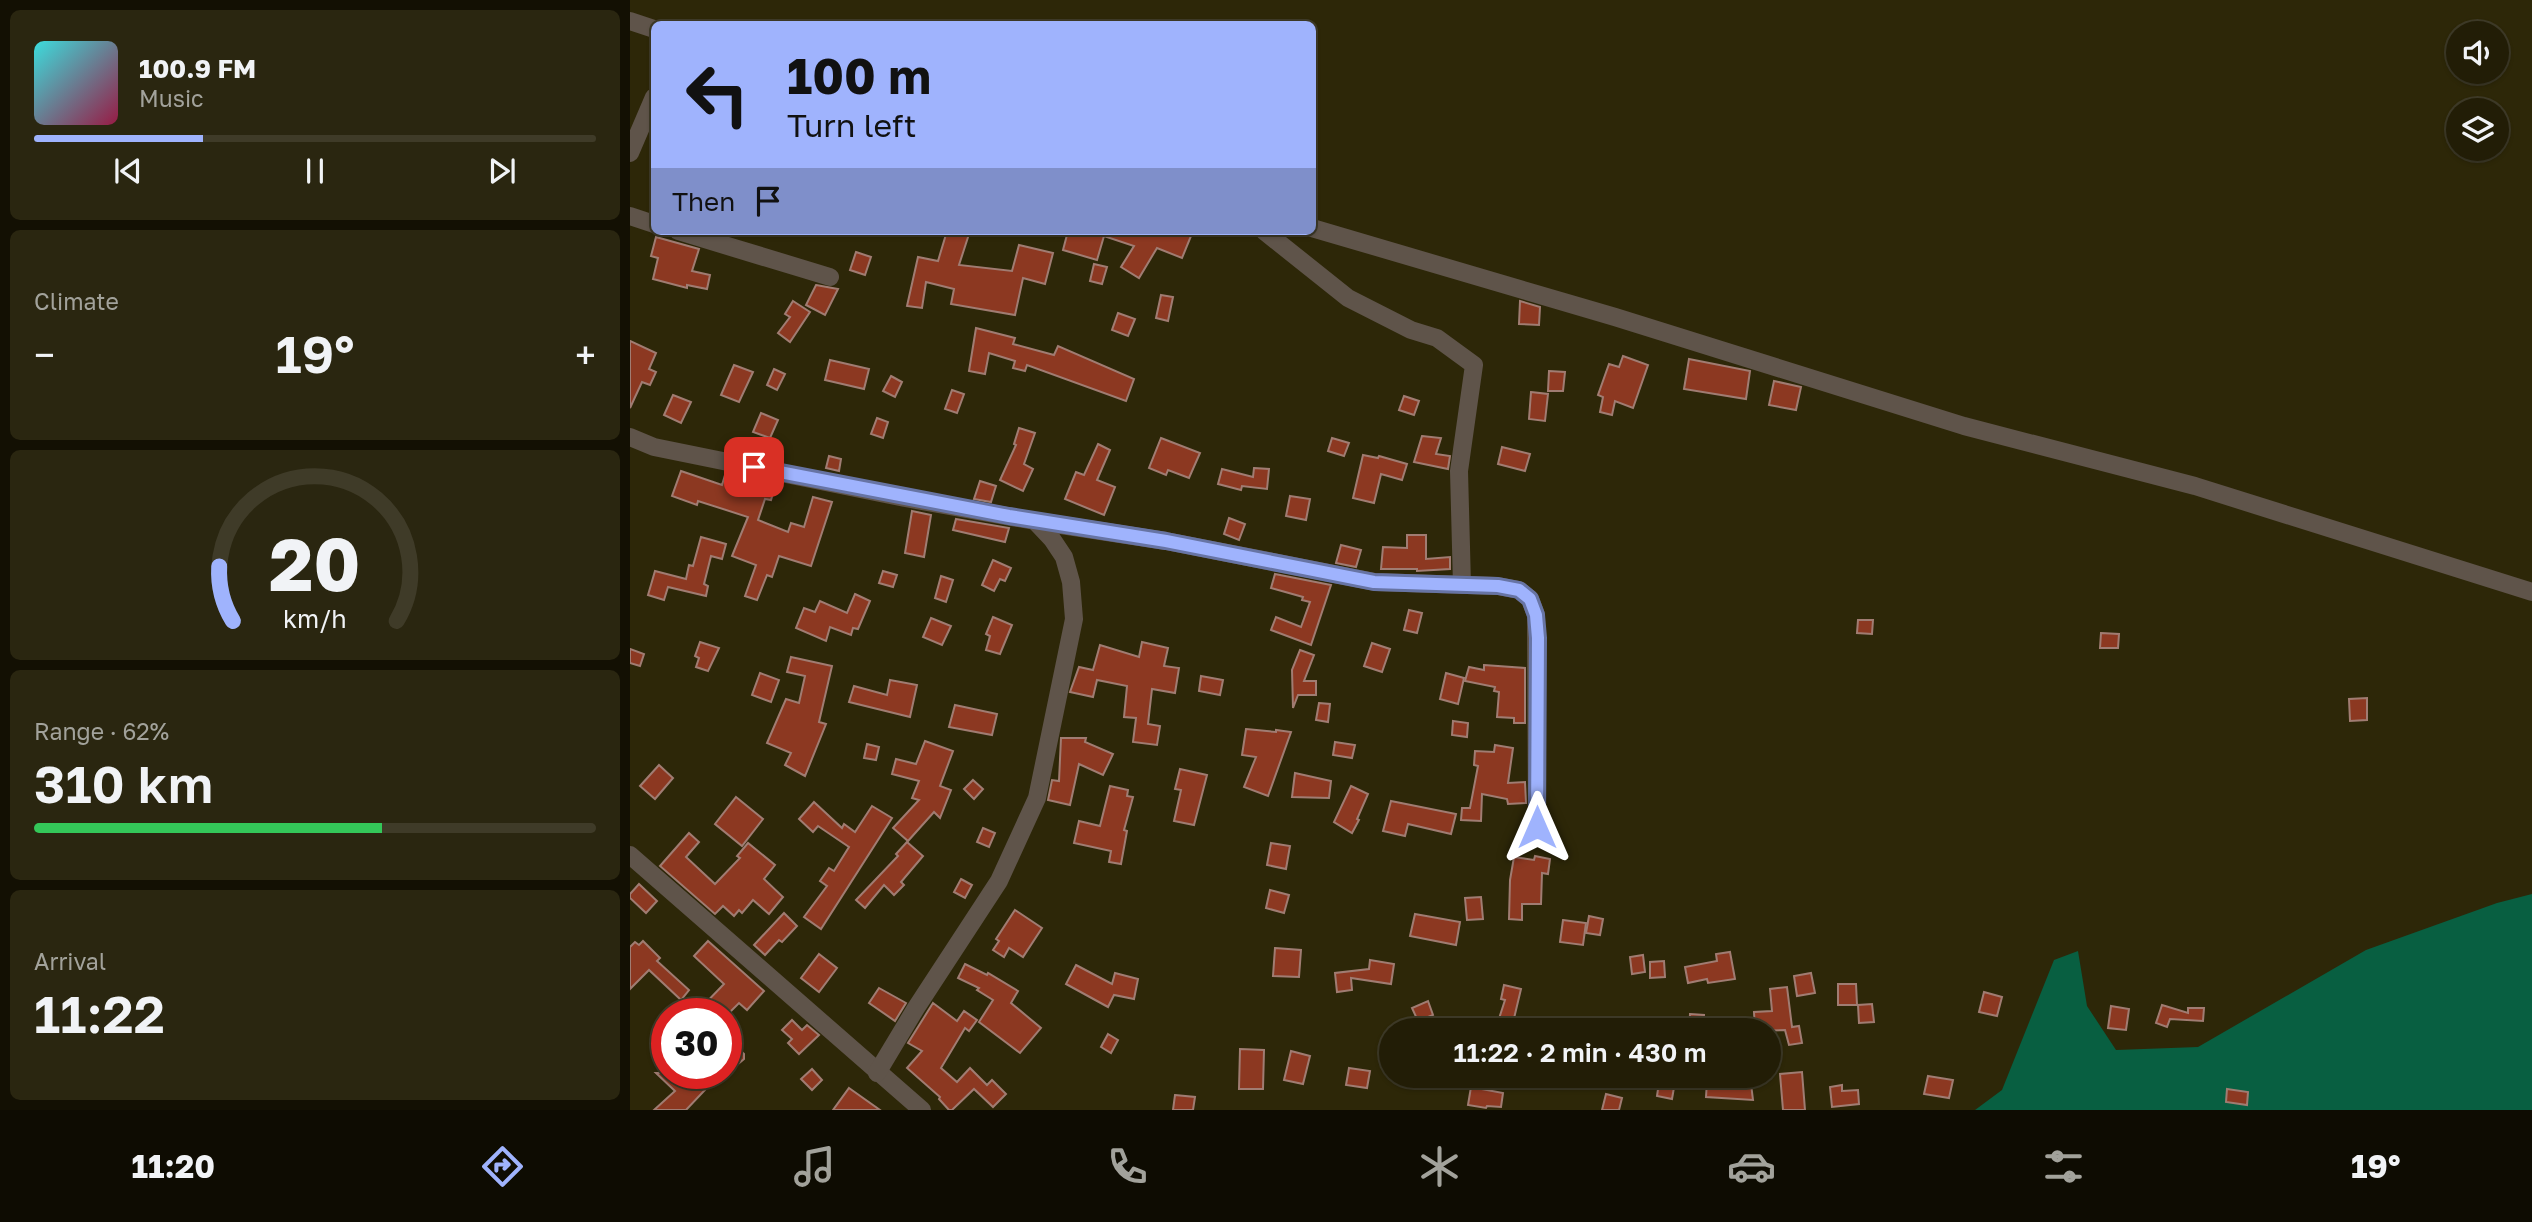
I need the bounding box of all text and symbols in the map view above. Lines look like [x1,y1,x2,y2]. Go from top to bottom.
map controls [2446,21,2509,161]
button: sound [2446,21,2509,84]
text: 100 m [787,46,931,105]
icon: left [672,49,763,140]
text: 100.9 FM [139,53,256,84]
text: Music [139,84,204,112]
button: layers [2446,98,2509,161]
text: Turn left [787,106,916,144]
icon: previous [109,152,147,190]
icon: pause [296,152,334,190]
icon: next [483,152,521,190]
icon: arrive [749,182,787,220]
text: Then [672,186,735,217]
text: Climate [34,287,119,315]
text: 19° [276,322,354,384]
text: − [34,332,55,377]
text: + [575,332,596,377]
pin [724,437,784,497]
icon: arrive [735,448,773,486]
text: 20 [269,520,361,607]
text: km/h [283,603,347,634]
text: Range · 62% [34,717,169,745]
text: 310 km [34,752,213,814]
position arrow [1500,790,1574,864]
text: Arrival [34,947,106,975]
text: 11:22 [34,982,165,1044]
speed limit sign: 30 [651,998,742,1089]
text: 11:22 · 2 min · 430 m [1453,1037,1707,1068]
icon: directions [478,1142,527,1191]
icon: music [790,1142,839,1191]
icon: phone [1103,1142,1152,1191]
icon: climate [1415,1142,1464,1191]
icon: car [1727,1142,1776,1191]
icon: filters [2039,1142,2088,1191]
text: 11:20 [132,1147,215,1185]
text: 19° [2351,1147,2400,1185]

